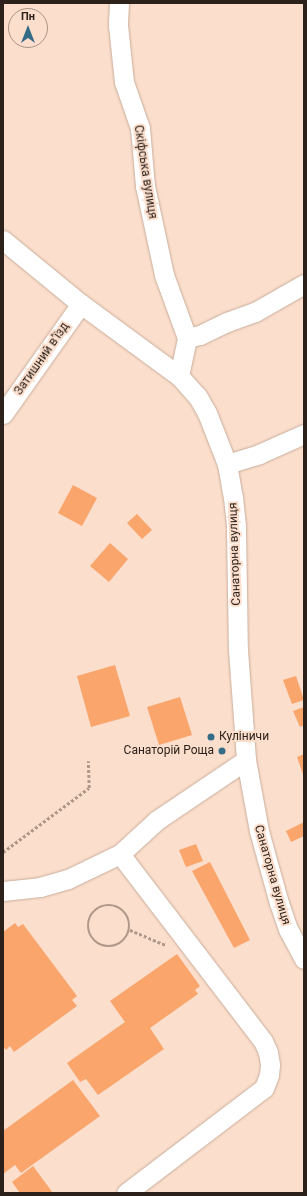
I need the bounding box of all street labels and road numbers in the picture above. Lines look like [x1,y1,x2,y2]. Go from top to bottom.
street label: Скіфська вулиця [130,124,160,220]
street label: Затишний в’їзд [12,320,72,398]
street label: Санаторна вулиця [226,502,244,606]
street label: Санаторна вулиця [251,823,293,927]

